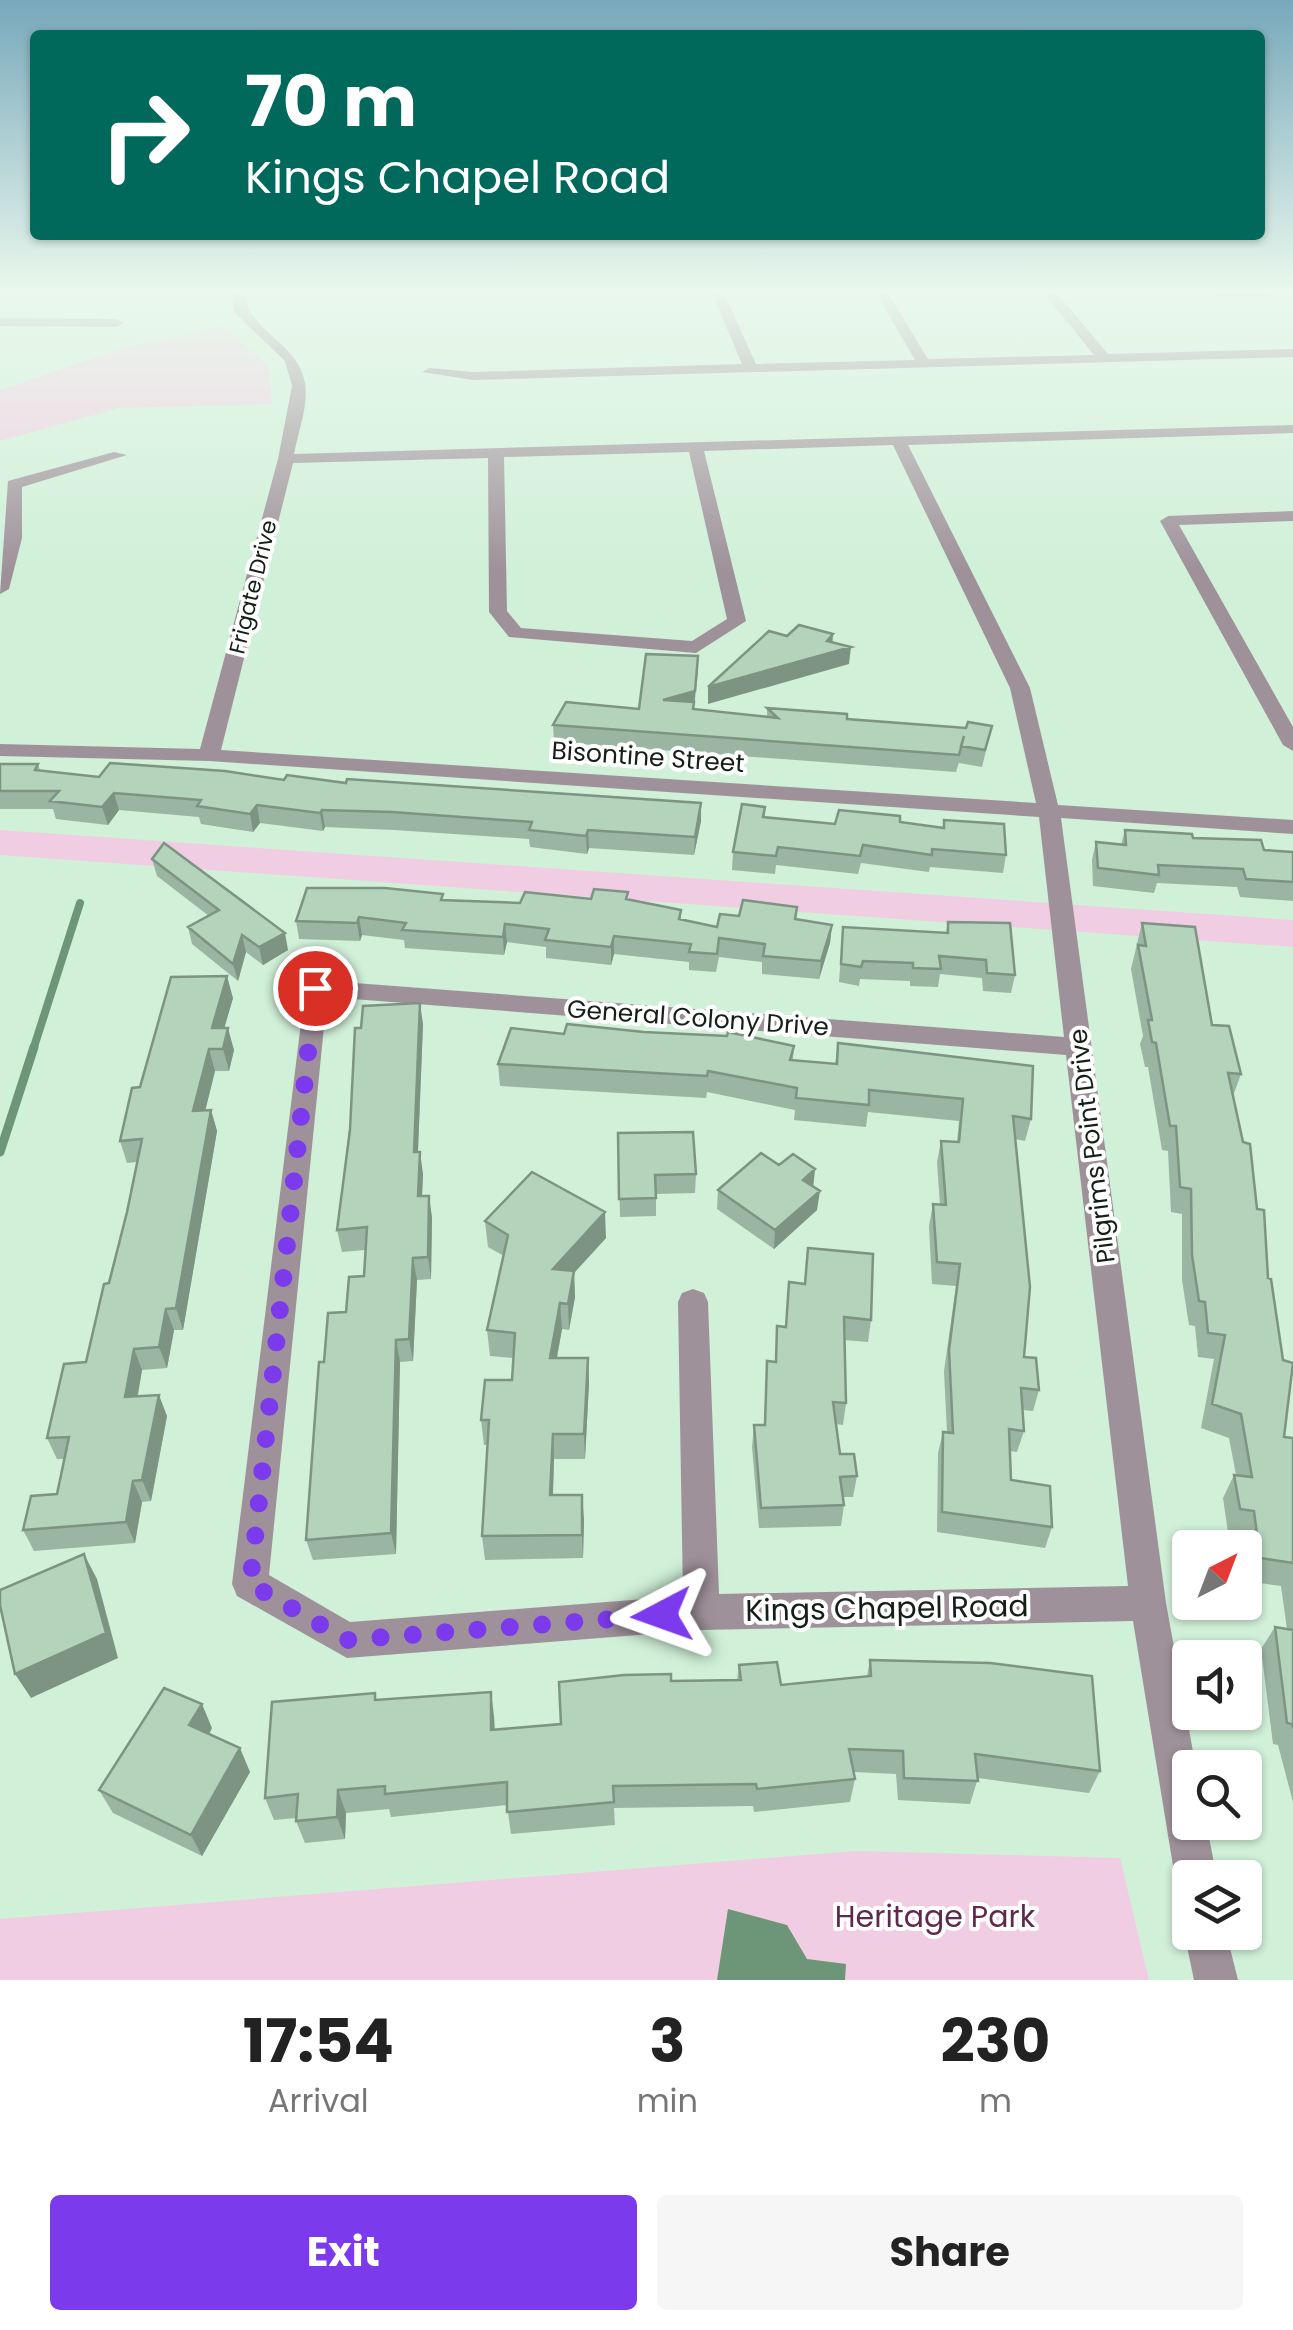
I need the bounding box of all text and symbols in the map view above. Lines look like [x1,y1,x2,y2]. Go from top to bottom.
text: 70 m [245,52,417,151]
icon: right [80,70,210,200]
text: Kings Chapel Road [245,146,670,209]
street label: Frigate Drive [221,517,285,657]
street label: Bisontine Street [550,733,746,781]
pin [273,946,358,1031]
icon: arrive [288,961,343,1016]
street label: General Colony Drive [566,991,830,1045]
street label: Pilgrims Point Drive [1060,1027,1124,1265]
north arrow [1172,1530,1262,1620]
map controls [1172,1530,1262,1950]
position arrow [610,1563,714,1667]
street label: Kings Chapel Road [745,1584,1029,1632]
button: sound [1172,1640,1262,1730]
button: search [1172,1750,1262,1840]
button: layers [1172,1860,1262,1950]
park label: Heritage Park [835,1895,1036,1938]
text: 17:54 [243,1999,394,2083]
text: 3 [649,1999,685,2083]
text: 230 [941,1999,1050,2083]
text: Arrival [268,2078,369,2123]
text: min [637,2078,698,2123]
text: m [979,2078,1012,2123]
button: Exit [50,2195,637,2310]
button: Share [657,2195,1243,2310]

